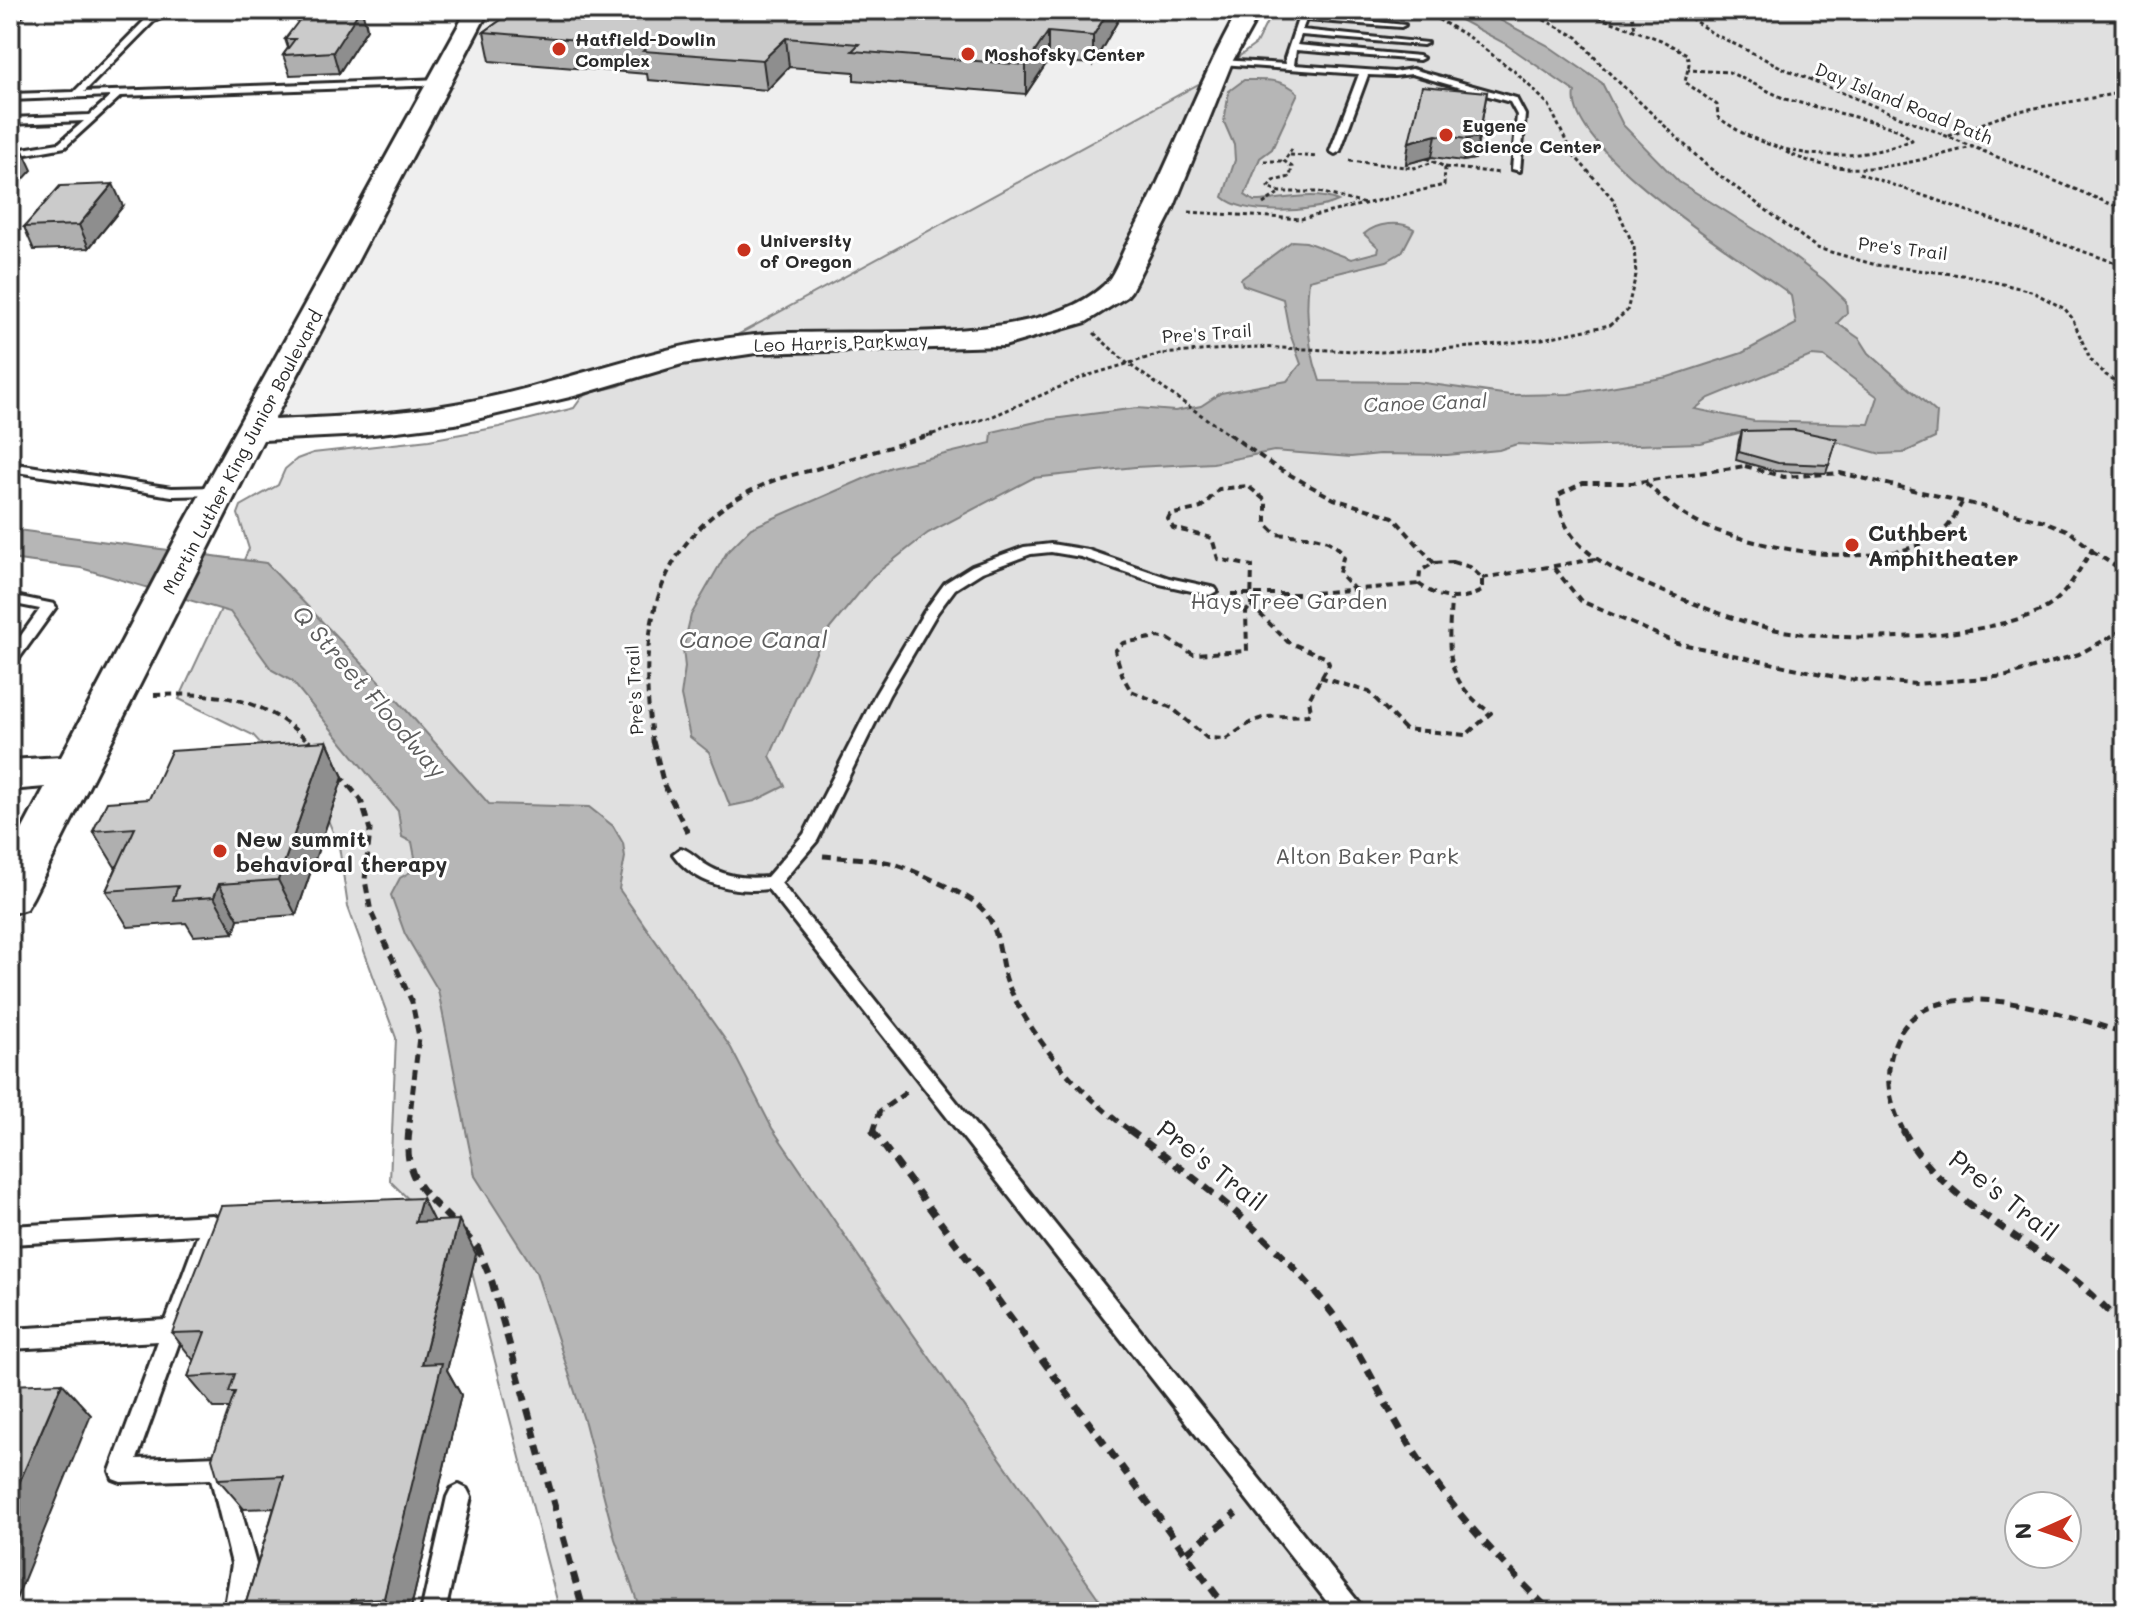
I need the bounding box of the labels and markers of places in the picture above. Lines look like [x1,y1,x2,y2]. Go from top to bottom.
place label: Hatfield-Dowlin Complex [575,27,716,72]
marker: Hatfield-Dowlin Complex [550,40,568,58]
place label: Moshofsky Center [984,42,1145,66]
marker: Moshofsky Center [959,45,977,63]
place label: Eugene Science Center [1462,113,1602,158]
marker: Eugene Science Center [1437,126,1455,144]
place label: University of Oregon [760,228,852,273]
marker: University of Oregon [735,241,753,259]
place label: Cuthbert Amphitheater [1868,518,2018,572]
marker: Cuthbert Amphitheater [1843,536,1861,554]
place label: New summit behavioral therapy [236,824,447,878]
marker: New summit behavioral therapy [211,842,229,860]

